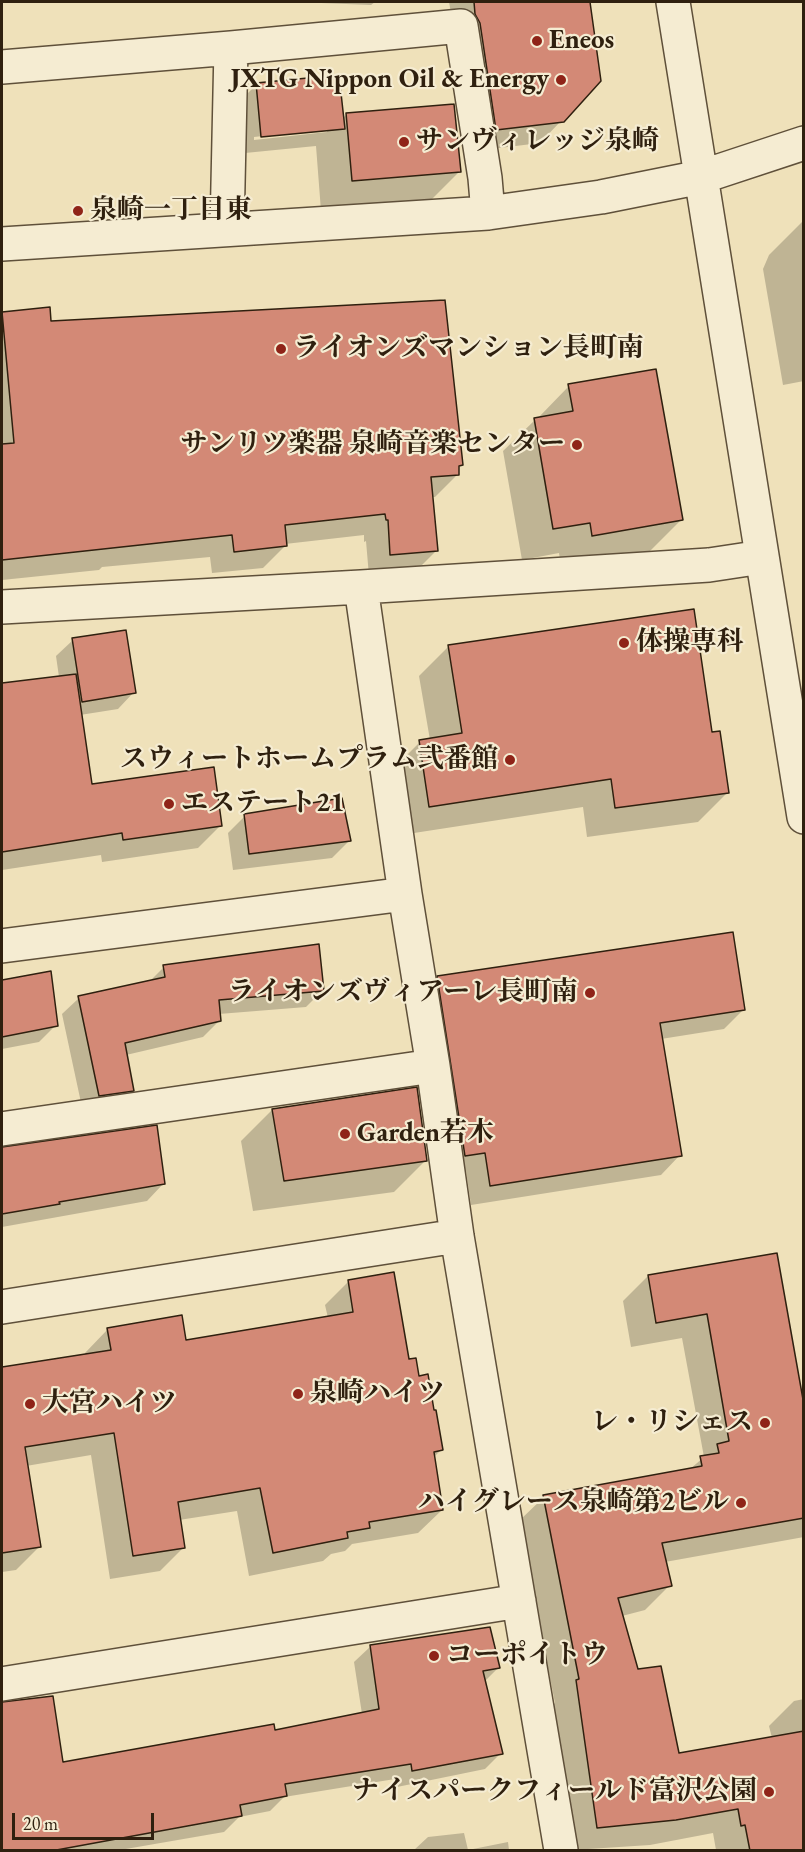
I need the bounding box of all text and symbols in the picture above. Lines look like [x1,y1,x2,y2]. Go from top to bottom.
place label: Eneos [549,25,614,57]
marker: Eneos [530,34,544,48]
place label: JXTG Nippon Oil & Energy [230,64,549,96]
marker: JXTG Nippon Oil & Energy [554,73,568,87]
place label: サンヴィレッジ泉崎 [416,126,659,158]
marker: サンヴィレッジ泉崎 [397,135,411,149]
place label: 泉崎一丁目東 [90,195,252,227]
marker: 泉崎一丁目東 [71,204,85,218]
place label: ライオンズマンション長町南 [293,333,644,365]
marker: ライオンズマンション長町南 [274,342,288,356]
place label: サンリツ楽器 泉崎音楽センター [181,429,565,461]
marker: サンリツ楽器 泉崎音楽センター [570,438,584,452]
place label: 体操専科 [636,627,744,659]
marker: 体操専科 [617,636,631,650]
place label: スウィートホームプラム弐番館 [120,744,498,776]
marker: スウィートホームプラム弐番館 [503,753,517,767]
place label: エステート21 [181,788,345,820]
marker: エステート21 [162,797,176,811]
place label: ライオンズヴィアーレ長町南 [228,977,578,1009]
marker: ライオンズヴィアーレ長町南 [583,986,597,1000]
place label: Garden若木 [357,1118,494,1150]
marker: Garden若木 [338,1127,352,1141]
place label: 泉崎ハイツ [310,1378,445,1410]
marker: 泉崎ハイツ [291,1387,305,1401]
place label: 大宮ハイツ [42,1388,177,1420]
marker: 大宮ハイツ [23,1397,37,1411]
place label: レ・リシェス [591,1407,753,1439]
marker: レ・リシェス [758,1416,772,1430]
place label: ハイグレース泉崎第2ビル [418,1487,729,1519]
marker: ハイグレース泉崎第2ビル [734,1496,748,1510]
place label: コーポイトウ [446,1640,608,1672]
marker: コーポイトウ [427,1649,441,1663]
place label: ナイスパークフィールド富沢公園 [352,1776,757,1808]
marker: ナイスパークフィールド富沢公園 [762,1785,776,1799]
scale bar [15,1801,158,1839]
text: 20 m [23,1812,58,1835]

